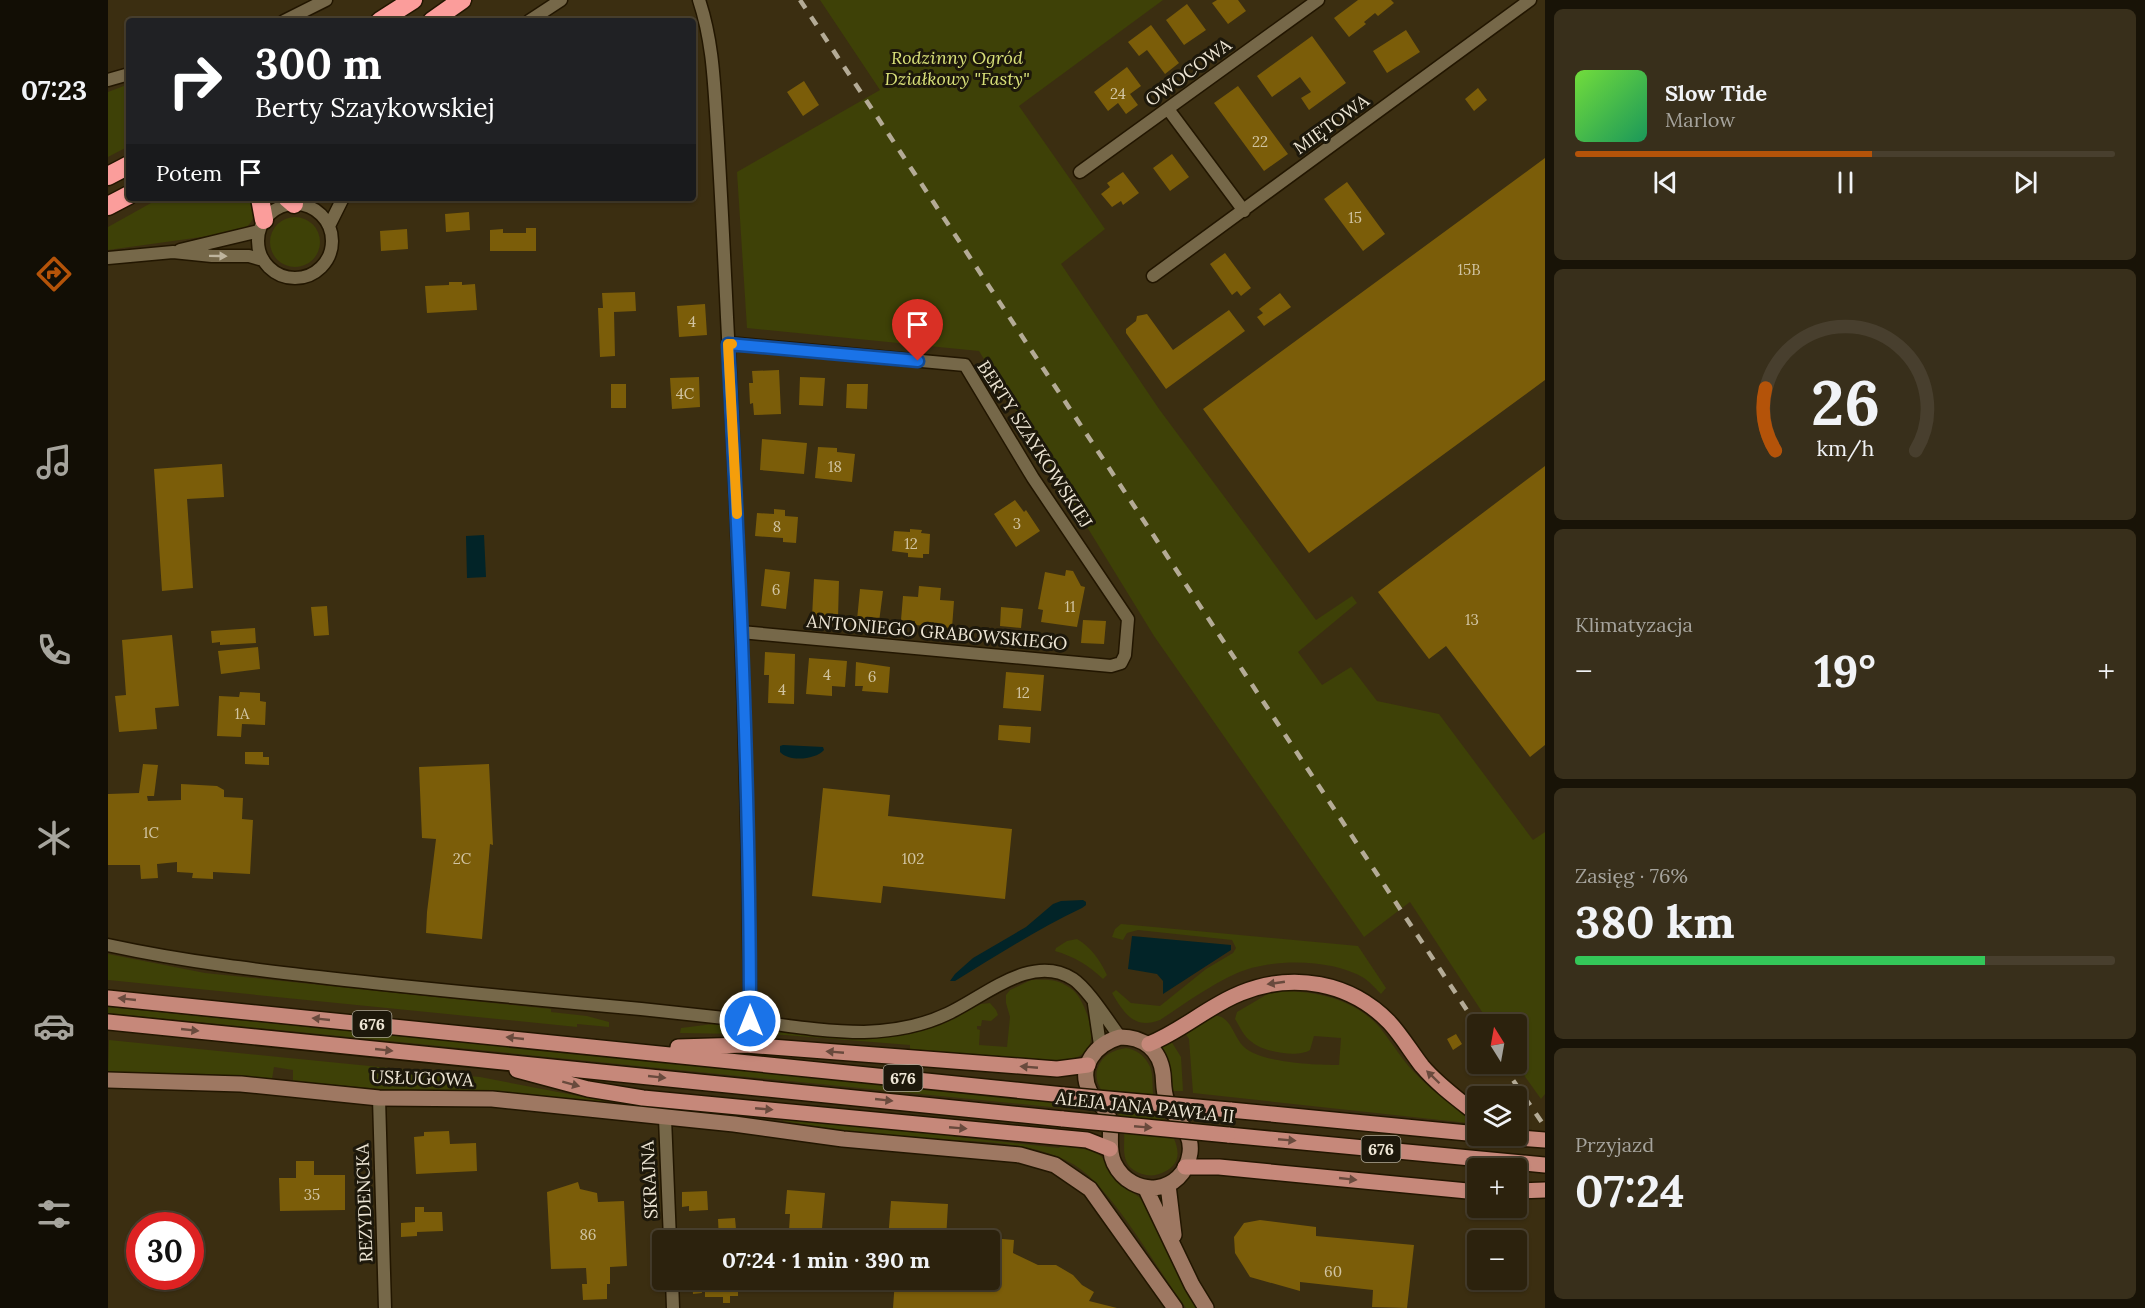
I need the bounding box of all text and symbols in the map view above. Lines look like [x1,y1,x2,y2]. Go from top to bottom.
street label: OWOCOWA [1140,33,1236,111]
text: 300 m [255,37,382,91]
icon: right [156,42,234,120]
park label: Rodzinny Ogród Działkowy "Fasty" [884,46,1030,90]
text: 07:23 [21,73,87,107]
text: Slow Tide [1665,79,1767,107]
house number: 24 [1110,84,1126,103]
street label: MIĘTOWA [1289,89,1374,159]
text: Berty Szaykowskiej [255,90,495,124]
text: Marlow [1665,107,1735,132]
house number: 22 [1252,132,1268,151]
icon: arrive [234,156,267,189]
text: Potem [156,159,222,187]
icon: previous [1649,166,1682,199]
icon: pause [1829,166,1862,199]
icon: next [2009,166,2042,199]
house number: 15 [1348,208,1362,227]
one-way arrow [209,251,228,261]
icon: directions [33,253,75,295]
house number: 15B [1458,260,1480,279]
pin [892,299,943,361]
icon: arrive [901,308,934,341]
house number: 4 [688,312,696,331]
street label: BERTY SZAYKOWSKIEJ [972,356,1098,532]
text: 26 [1810,362,1880,442]
house number: 4C [676,384,695,403]
text: km/h [1816,435,1874,463]
icon: music [33,441,75,483]
house number: 18 [828,457,842,476]
house number: 3 [1013,514,1021,533]
house number: 8 [773,517,781,536]
house number: 12 [904,534,918,553]
house number: 6 [772,580,780,599]
house number: 11 [1065,597,1075,616]
street label: ANTONIEGO GRABOWSKIEGO [805,609,1068,655]
house number: 13 [1465,610,1479,629]
text: Klimatyzacja [1575,612,1693,637]
icon: phone [33,629,75,671]
text: 19° [1814,642,1876,699]
text: − [1575,650,1593,692]
text: + [2097,650,2115,692]
house number: 4 [823,665,831,684]
house number: 6 [868,667,876,686]
house number: 4 [778,680,786,699]
house number: 12 [1016,683,1030,702]
house number: 1A [234,704,250,723]
icon: climate [33,817,75,859]
house number: 1C [143,823,159,842]
house number: 2C [453,849,472,868]
house number: 102 [902,849,924,868]
text: Zasięg · 76% [1575,863,1688,888]
text: 380 km [1575,893,1735,950]
one-way arrow [1267,979,1286,988]
position arrow [718,989,782,1053]
one-way arrow [117,995,136,1004]
icon: car [33,1005,75,1047]
road number: 676 [352,1011,392,1037]
one-way arrow [311,1014,330,1024]
north arrow [1467,1014,1527,1074]
map controls [1467,1014,1527,1290]
one-way arrow [181,1025,200,1035]
one-way arrow [506,1033,525,1043]
one-way arrow [375,1045,394,1055]
one-way arrow [825,1047,844,1057]
one-way arrow [1020,1062,1039,1072]
street label: USŁUGOWA [370,1065,475,1091]
road number: 676 [884,1065,922,1091]
one-way arrow [1426,1071,1441,1084]
one-way arrow [648,1072,667,1082]
one-way arrow [562,1080,580,1090]
street label: ALEJA JANA PAWŁA II [1053,1086,1236,1128]
button: layers [1467,1086,1527,1146]
one-way arrow [874,1095,893,1105]
one-way arrow [754,1104,773,1114]
one-way arrow [1133,1122,1152,1132]
one-way arrow [949,1123,968,1133]
text: Przyjazd [1575,1132,1654,1157]
one-way arrow [1277,1135,1296,1145]
road number: 676 [1362,1136,1400,1162]
street label: SKRAJNA [635,1139,663,1220]
street label: REZYDENCKA [350,1142,378,1263]
button: + [1467,1158,1527,1218]
text: 07:24 [1575,1162,1685,1219]
one-way arrow [1339,1174,1358,1184]
house number: 35 [304,1185,320,1204]
icon: filters [33,1193,75,1235]
speed limit sign: 30 [126,1212,204,1290]
house number: 86 [579,1225,597,1244]
button: − [1467,1230,1527,1290]
text: 07:24 · 1 min · 390 m [722,1246,930,1274]
house number: 60 [1324,1262,1342,1281]

